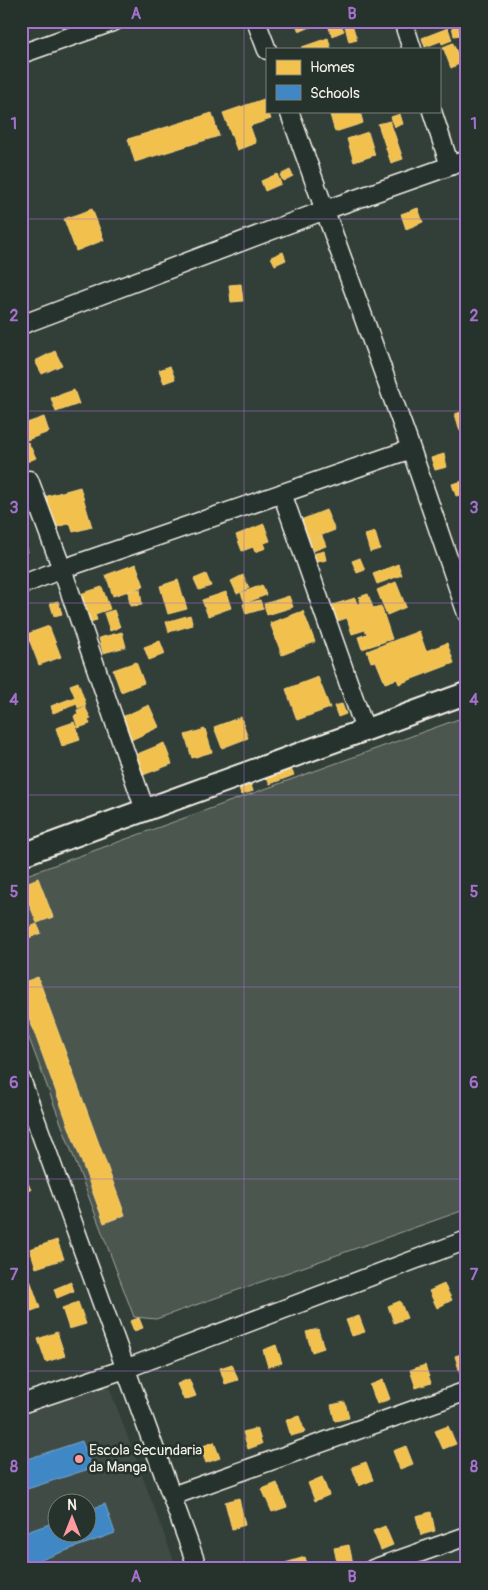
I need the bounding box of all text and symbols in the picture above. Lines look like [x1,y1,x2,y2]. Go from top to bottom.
text: A [131,4,142,24]
text: B [347,4,357,24]
legend [266,48,440,112]
text: Homes [310,58,355,77]
text: Schools [310,84,360,103]
text: 1 [11,114,17,134]
text: 1 [471,114,477,134]
text: 2 [10,306,19,326]
text: 2 [470,306,479,326]
text: 3 [10,498,19,518]
text: 3 [470,498,479,518]
text: 4 [9,690,19,710]
text: 4 [469,690,479,710]
text: 5 [10,882,19,902]
text: 5 [470,882,479,902]
text: 6 [9,1073,19,1093]
text: 6 [469,1073,479,1093]
text: 7 [10,1265,19,1285]
text: 7 [470,1265,479,1285]
place label: Escola Secundaria da Manga [89,1441,202,1477]
marker: Escola Secundaria da Manga [73,1453,85,1465]
text: 8 [10,1457,18,1477]
text: 8 [470,1457,478,1477]
north arrow [48,1492,98,1542]
text: N [67,1497,77,1514]
text: A [131,1567,142,1587]
text: B [347,1567,357,1587]

